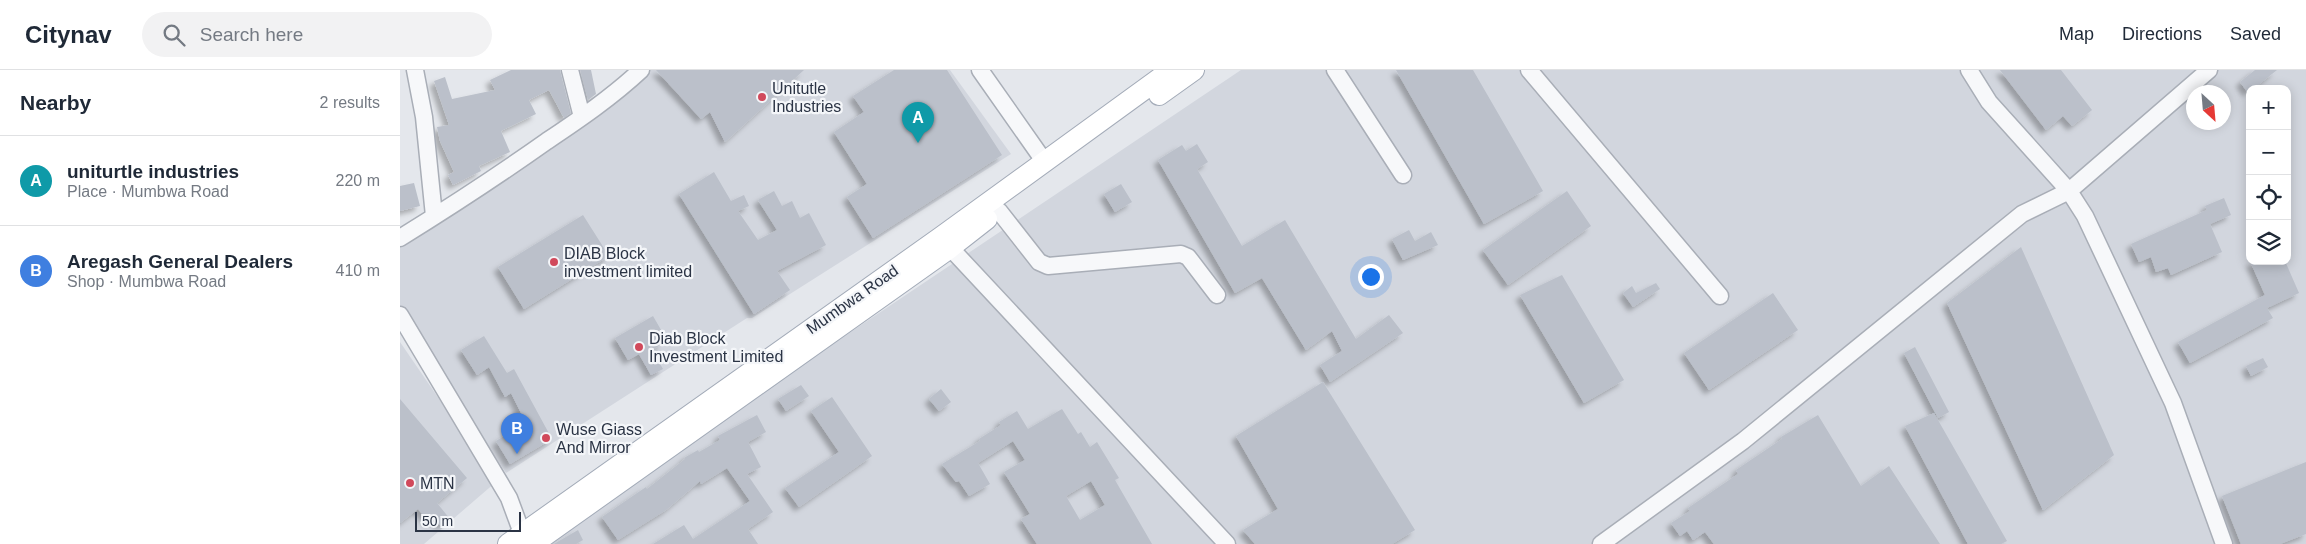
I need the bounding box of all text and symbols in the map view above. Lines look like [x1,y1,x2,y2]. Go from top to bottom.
search box [142,12,492,57]
text: Citynav [25,21,112,48]
icon: search [160,21,188,49]
text: Search here [200,24,303,45]
text: Map [2059,24,2094,44]
text: Directions [2122,24,2202,44]
text: Saved [2230,24,2281,44]
place label: Unitutle Industries [772,80,841,115]
north arrow [2186,85,2231,130]
map controls [2246,85,2291,265]
button: + [2246,85,2291,130]
text: Nearby [20,91,91,114]
marker: Unitutle Industries [756,91,768,103]
text: 2 results [320,94,380,111]
pin: A [902,102,934,143]
button: − [2246,130,2291,175]
text: uniturtle industries [67,161,239,182]
text: A [30,172,42,189]
text: 220 m [336,172,380,189]
button: locate [2246,175,2291,220]
text: Place · Mumbwa Road [67,183,229,200]
button: layers [2246,220,2291,265]
place label: DIAB Block investment limited [564,245,692,280]
text: Aregash General Dealers [67,251,293,272]
marker: DIAB Block investment limited [548,256,560,268]
text: B [30,262,42,279]
text: 410 m [336,262,380,279]
street label: Mumbwa Road [803,262,901,337]
your location [1358,264,1384,290]
text: Shop · Mumbwa Road [67,273,226,290]
place label: Diab Block Investment Limited [649,330,783,365]
marker: Diab Block Investment Limited [633,341,645,353]
pin: B [501,413,533,454]
place label: Wuse Giass And Mirror [556,421,642,456]
marker: Wuse Giass And Mirror [540,432,552,444]
place label: MTN [420,475,455,492]
marker: MTN [404,477,416,489]
scale bar [415,509,521,532]
text: 50 m [422,513,453,529]

